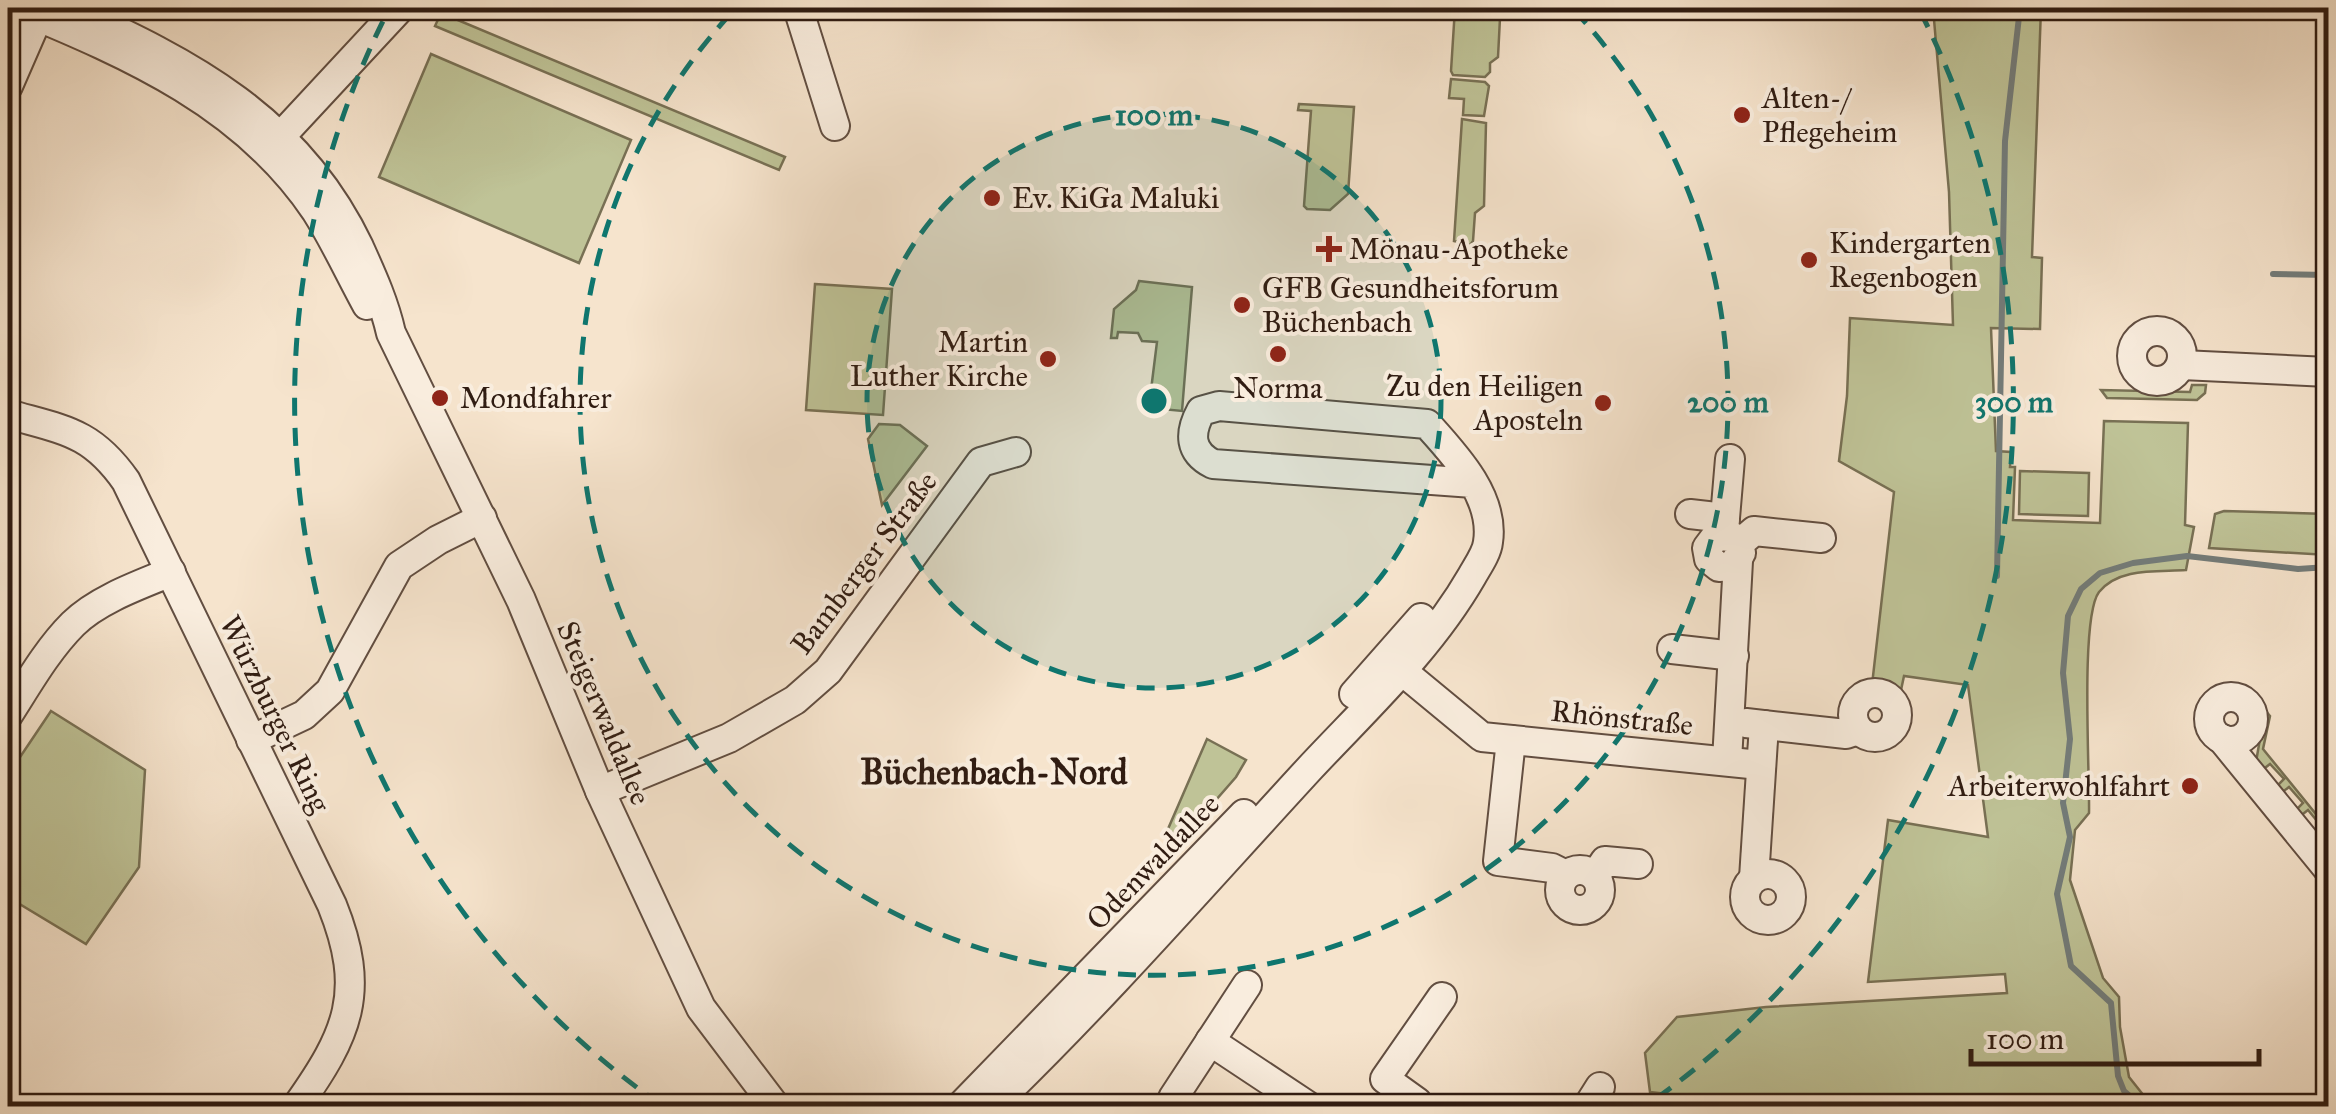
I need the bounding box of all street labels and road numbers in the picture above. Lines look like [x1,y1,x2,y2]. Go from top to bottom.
street label: Bamberger Straße [783,464,945,662]
street label: Würzburger Ring [212,610,339,819]
street label: Steigerwaldallee [549,616,659,810]
street label: Rhönstraße [1549,693,1695,743]
street label: Odenwaldallee [1079,786,1227,938]

